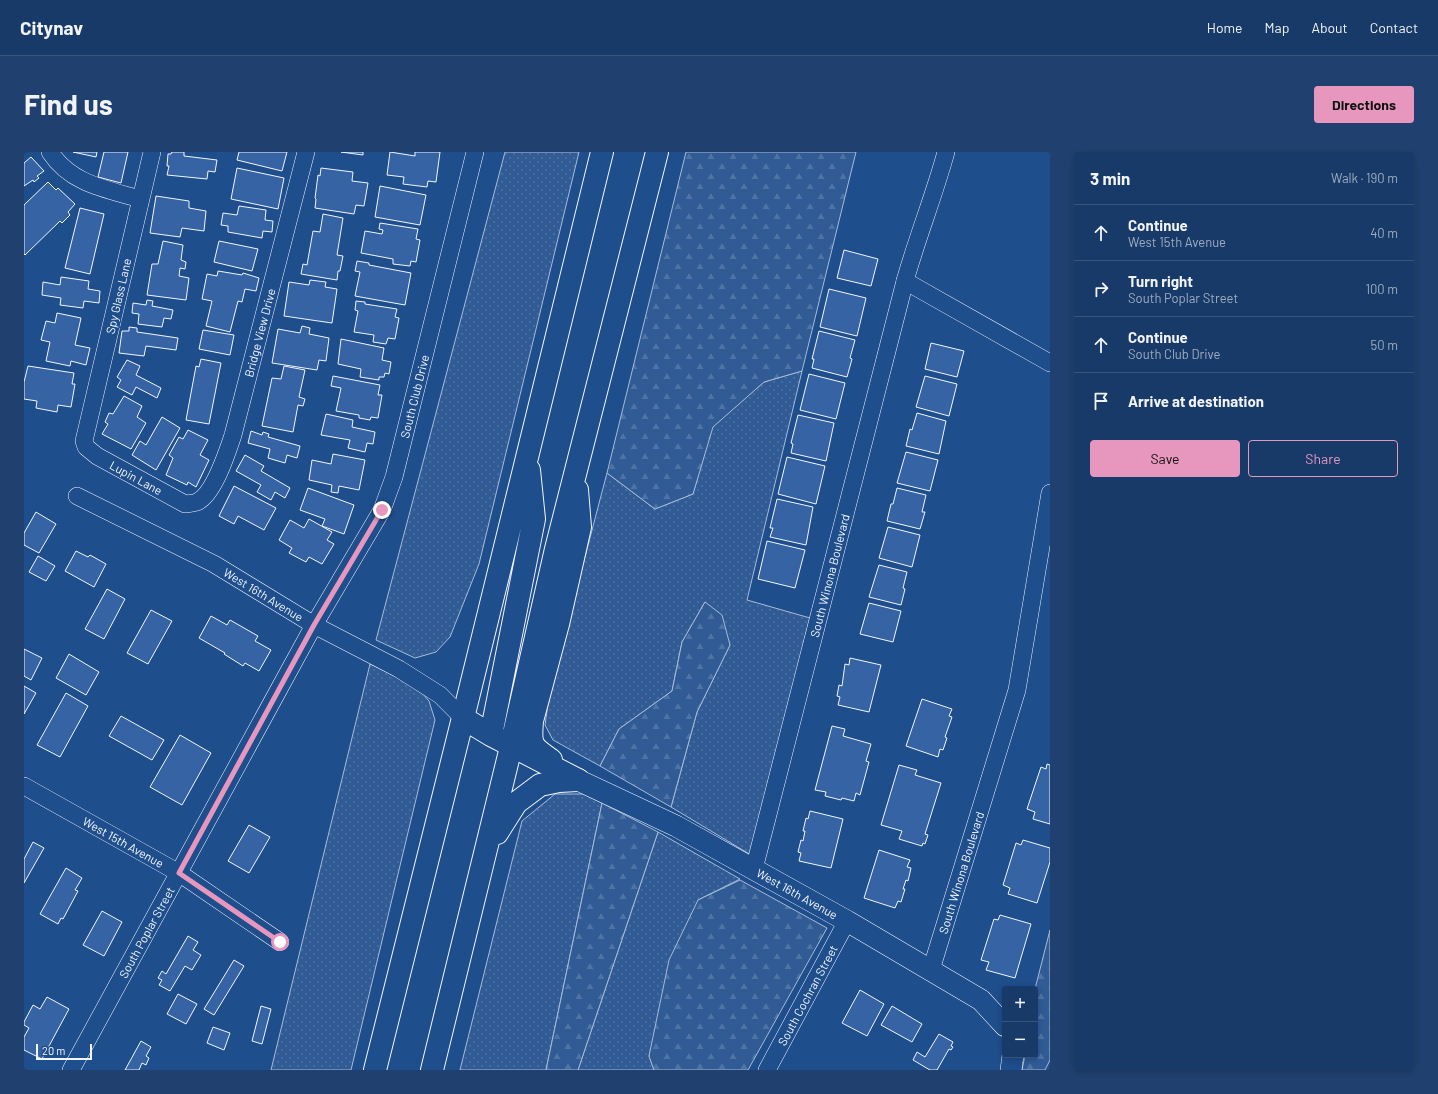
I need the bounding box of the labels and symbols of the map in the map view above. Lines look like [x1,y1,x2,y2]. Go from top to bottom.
street label: Spy Glass Lane [102,257,134,335]
street label: Bridge View Drive [241,287,278,378]
street label: South Club Drive [397,353,431,439]
street label: Lupin Lane [107,457,165,497]
route end [373,501,391,519]
street label: South Winona Boulevard [807,512,852,639]
street label: West 16th Avenue [221,565,306,624]
street label: South Winona Boulevard [936,810,986,935]
street label: West 15th Avenue [80,814,166,870]
street label: West 16th Avenue [754,865,840,921]
street label: South Poplar Street [116,884,177,980]
route start [271,933,289,951]
street label: South Cochran Street [775,942,840,1048]
scale bar [36,1042,92,1061]

